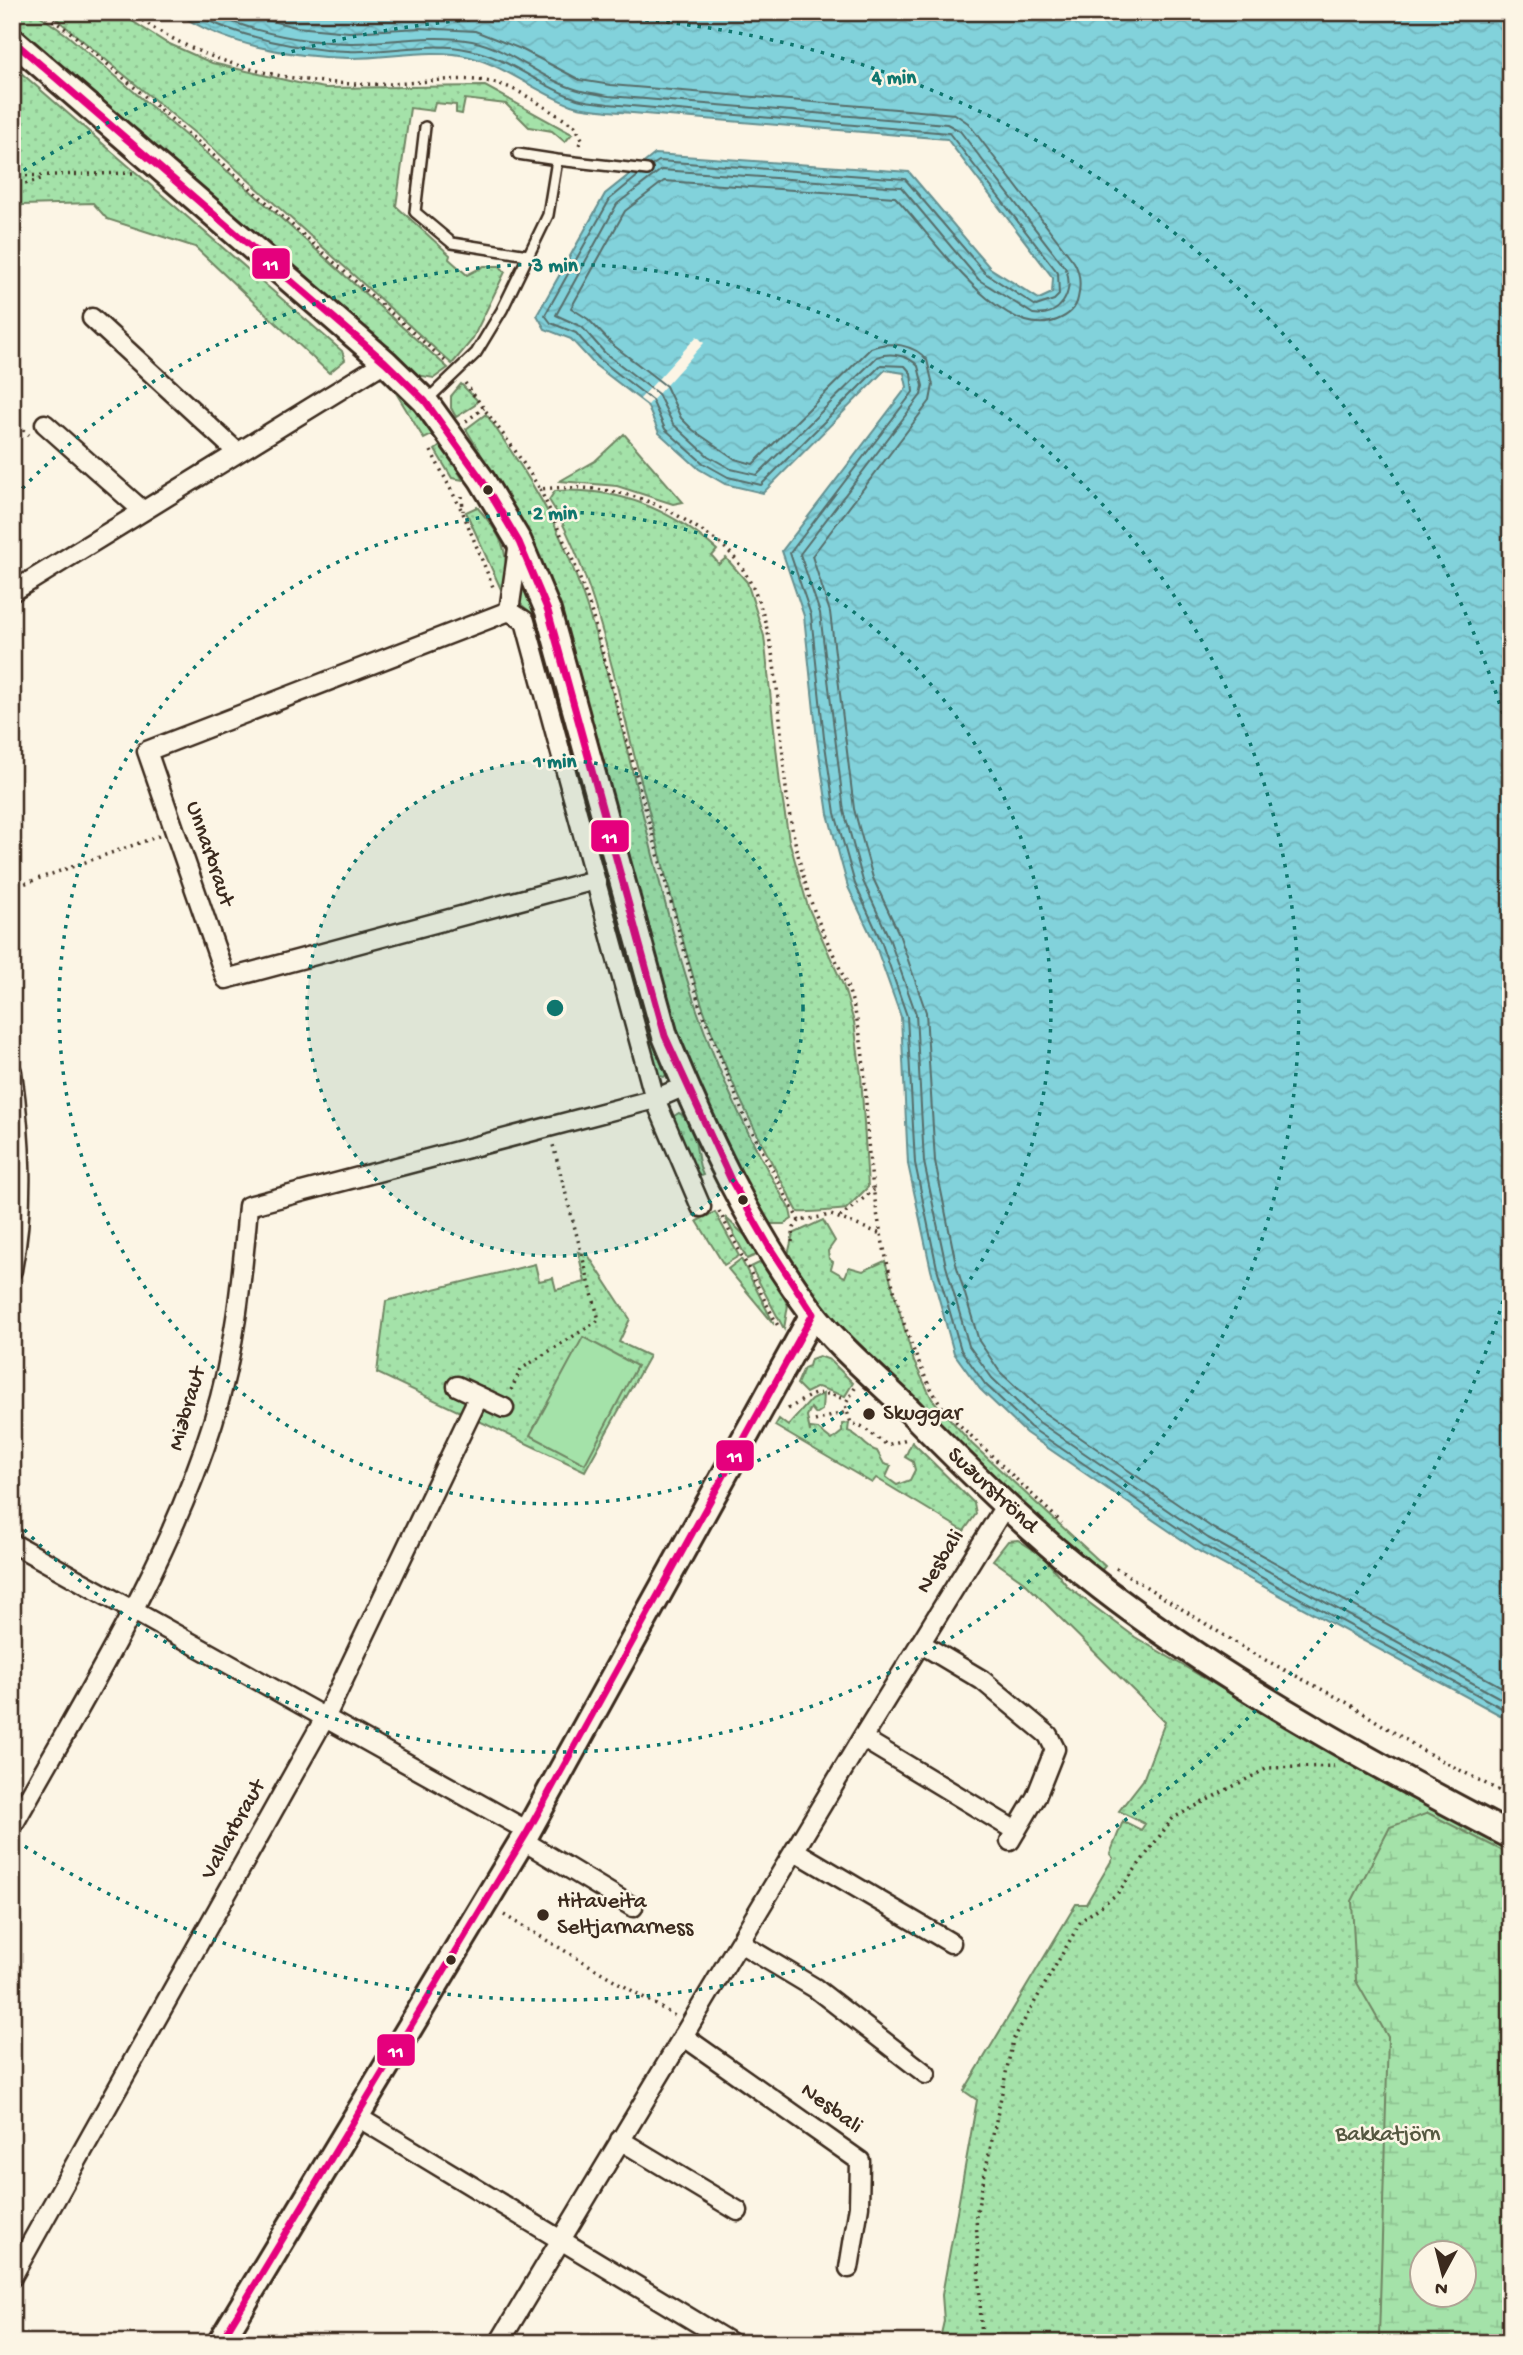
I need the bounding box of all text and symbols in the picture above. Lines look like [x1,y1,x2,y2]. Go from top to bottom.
text: 4 min [871,67,917,92]
line badge: 11 [251,247,291,280]
text: 11 [262,255,279,278]
text: 3 min [531,255,579,280]
unlabelled marker [481,483,495,497]
text: 2 min [533,503,578,528]
text: 1 min [533,751,577,776]
street label: Unnarbraut [178,798,240,912]
line badge: 11 [590,819,630,853]
text: 11 [601,828,618,851]
centre of rings [543,996,567,1020]
unlabelled marker [736,1193,750,1207]
street label: Miðbraut [163,1362,213,1454]
place label: Skuggar [883,1401,964,1428]
marker: Skuggar [861,1406,877,1422]
line badge: 11 [715,1439,755,1472]
street label: Suðurströnd [941,1442,1044,1541]
text: 11 [726,1447,743,1470]
street label: Nesbali [911,1525,971,1599]
street label: Vallarbraut [195,1774,273,1885]
place label: Hitaveita Seltjarnarness [557,1889,694,1942]
marker: Hitaveita Seltjarnarness [535,1907,551,1923]
unlabelled marker [444,1953,458,1967]
line badge: 11 [376,2033,416,2067]
text: 11 [387,2042,404,2065]
street label: Nesbali [795,2077,867,2141]
park label: Bakkatjörn [1335,2122,1441,2149]
north arrow [1408,2240,1478,2310]
text: N [1434,2275,1449,2300]

